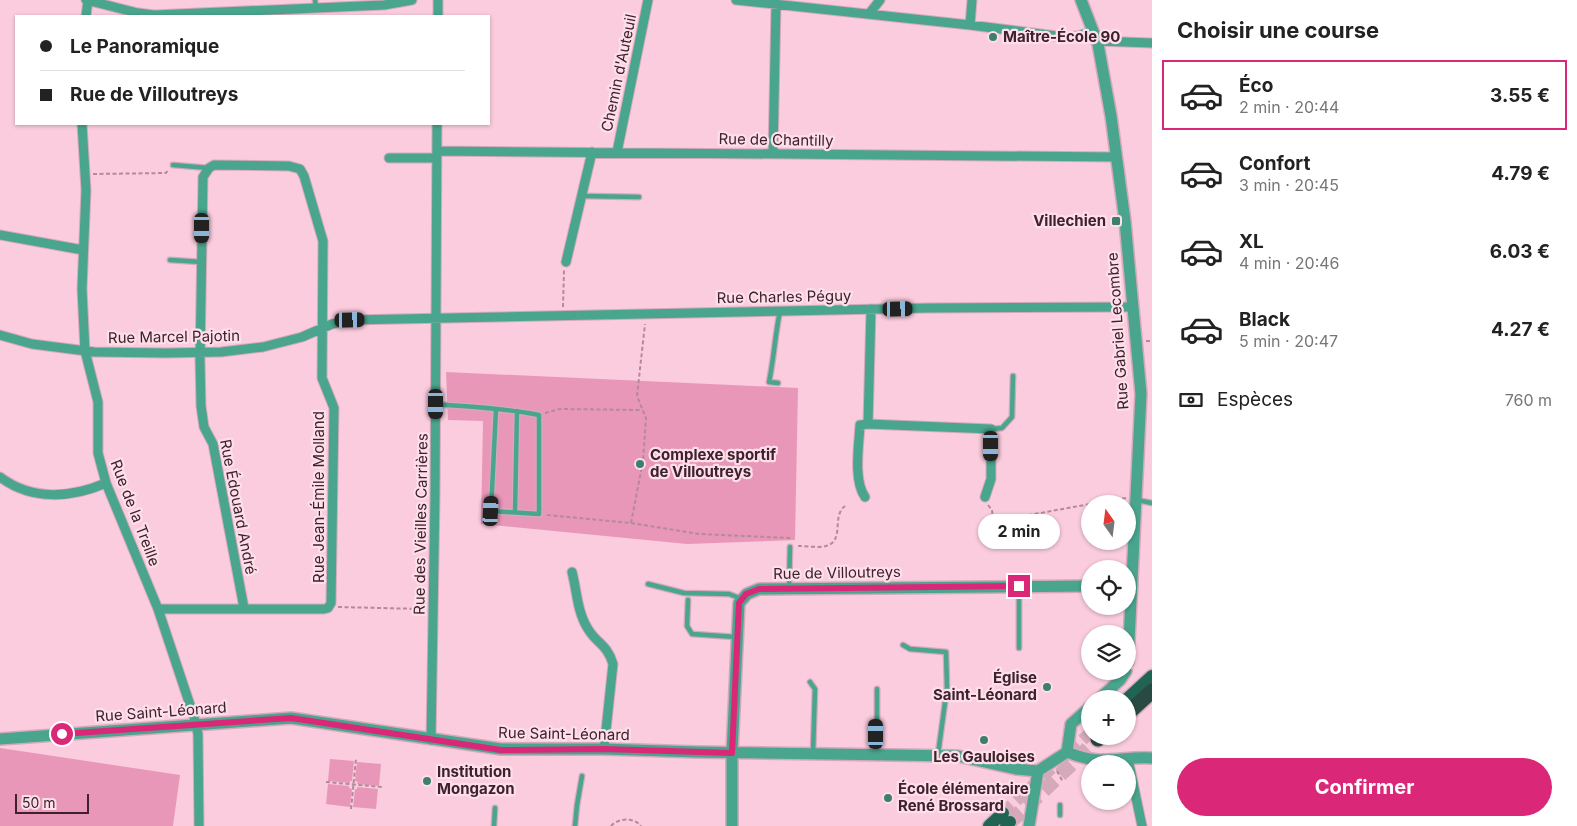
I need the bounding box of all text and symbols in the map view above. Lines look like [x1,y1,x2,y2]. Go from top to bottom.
street label: Chemin d'Auteuil [597,12,640,133]
text: Choisir une course [1177,17,1379,43]
place label: Maître-École 90 [1003,27,1120,46]
marker: Maître-École 90 [987,31,999,43]
text: Le Panoramique [70,35,219,58]
icon: car [1179,73,1224,118]
text: Éco [1239,74,1273,97]
text: Rue de Villoutreys [70,83,238,106]
text: 3.55 € [1490,84,1550,107]
text: 2 min · 20:44 [1239,97,1339,117]
street label: Rue de Chantilly [718,129,834,150]
icon: car [1179,151,1224,196]
text: Confort [1239,152,1310,175]
text: 4.79 € [1491,162,1550,185]
text: 3 min · 20:45 [1239,175,1339,195]
place label: Villechien [1033,211,1106,230]
car [194,213,209,243]
marker: Villechien [1110,215,1122,227]
icon: car [1179,229,1224,274]
text: XL [1239,230,1264,253]
text: 6.03 € [1490,240,1550,263]
street label: Rue Gabriel Lecombre [1103,252,1132,410]
text: 4 min · 20:46 [1239,253,1340,273]
street label: Rue Charles Péguy [716,286,852,307]
car [882,301,913,317]
icon: car [1179,307,1224,352]
text: Black [1239,308,1290,331]
car [334,312,365,328]
text: 4.27 € [1491,318,1550,341]
street label: Rue Marcel Pajotin [108,326,240,347]
text: 5 min · 20:47 [1239,331,1338,351]
icon: cash [1177,386,1205,414]
text: Espèces [1217,388,1293,411]
car [428,389,443,419]
text: 760 m [1505,390,1552,410]
street label: Rue Jean-Émile Molland [309,411,328,583]
car [983,431,998,461]
street label: Rue des Vieilles Carrières [409,433,432,615]
street label: Rue Édouard André [216,438,261,576]
place label: Complexe sportif de Villoutreys [650,445,776,481]
street label: Rue de la Treille [106,457,164,569]
marker: Complexe sportif de Villoutreys [634,458,646,470]
north arrow [1081,495,1136,550]
map controls [1081,495,1136,810]
car [482,496,499,526]
callout: 2 min [978,514,1060,548]
text: 2 min [998,521,1040,541]
button: locate [1081,560,1136,615]
street label: Rue de Villoutreys [773,562,901,583]
route end [1008,575,1030,597]
button: layers [1081,625,1136,680]
place label: Église Saint-Léonard [933,668,1037,704]
marker: Église Saint-Léonard [1041,681,1053,693]
button: + [1081,690,1136,745]
street label: Rue Saint-Léonard [95,697,227,726]
car [868,719,883,749]
route start [51,723,73,745]
street label: Rue Saint-Léonard [498,723,630,744]
marker: Les Gauloises [978,734,990,746]
place label: Les Gauloises [933,747,1035,766]
button: − [1081,755,1136,810]
button: Confirmer [1177,758,1552,816]
place label: Institution Mongazon [437,762,515,798]
marker: Institution Mongazon [421,775,433,787]
place label: École élémentaire René Brossard [898,779,1029,815]
scale bar [15,791,89,814]
marker: École élémentaire René Brossard [882,792,894,804]
text: 50 m [22,794,56,811]

